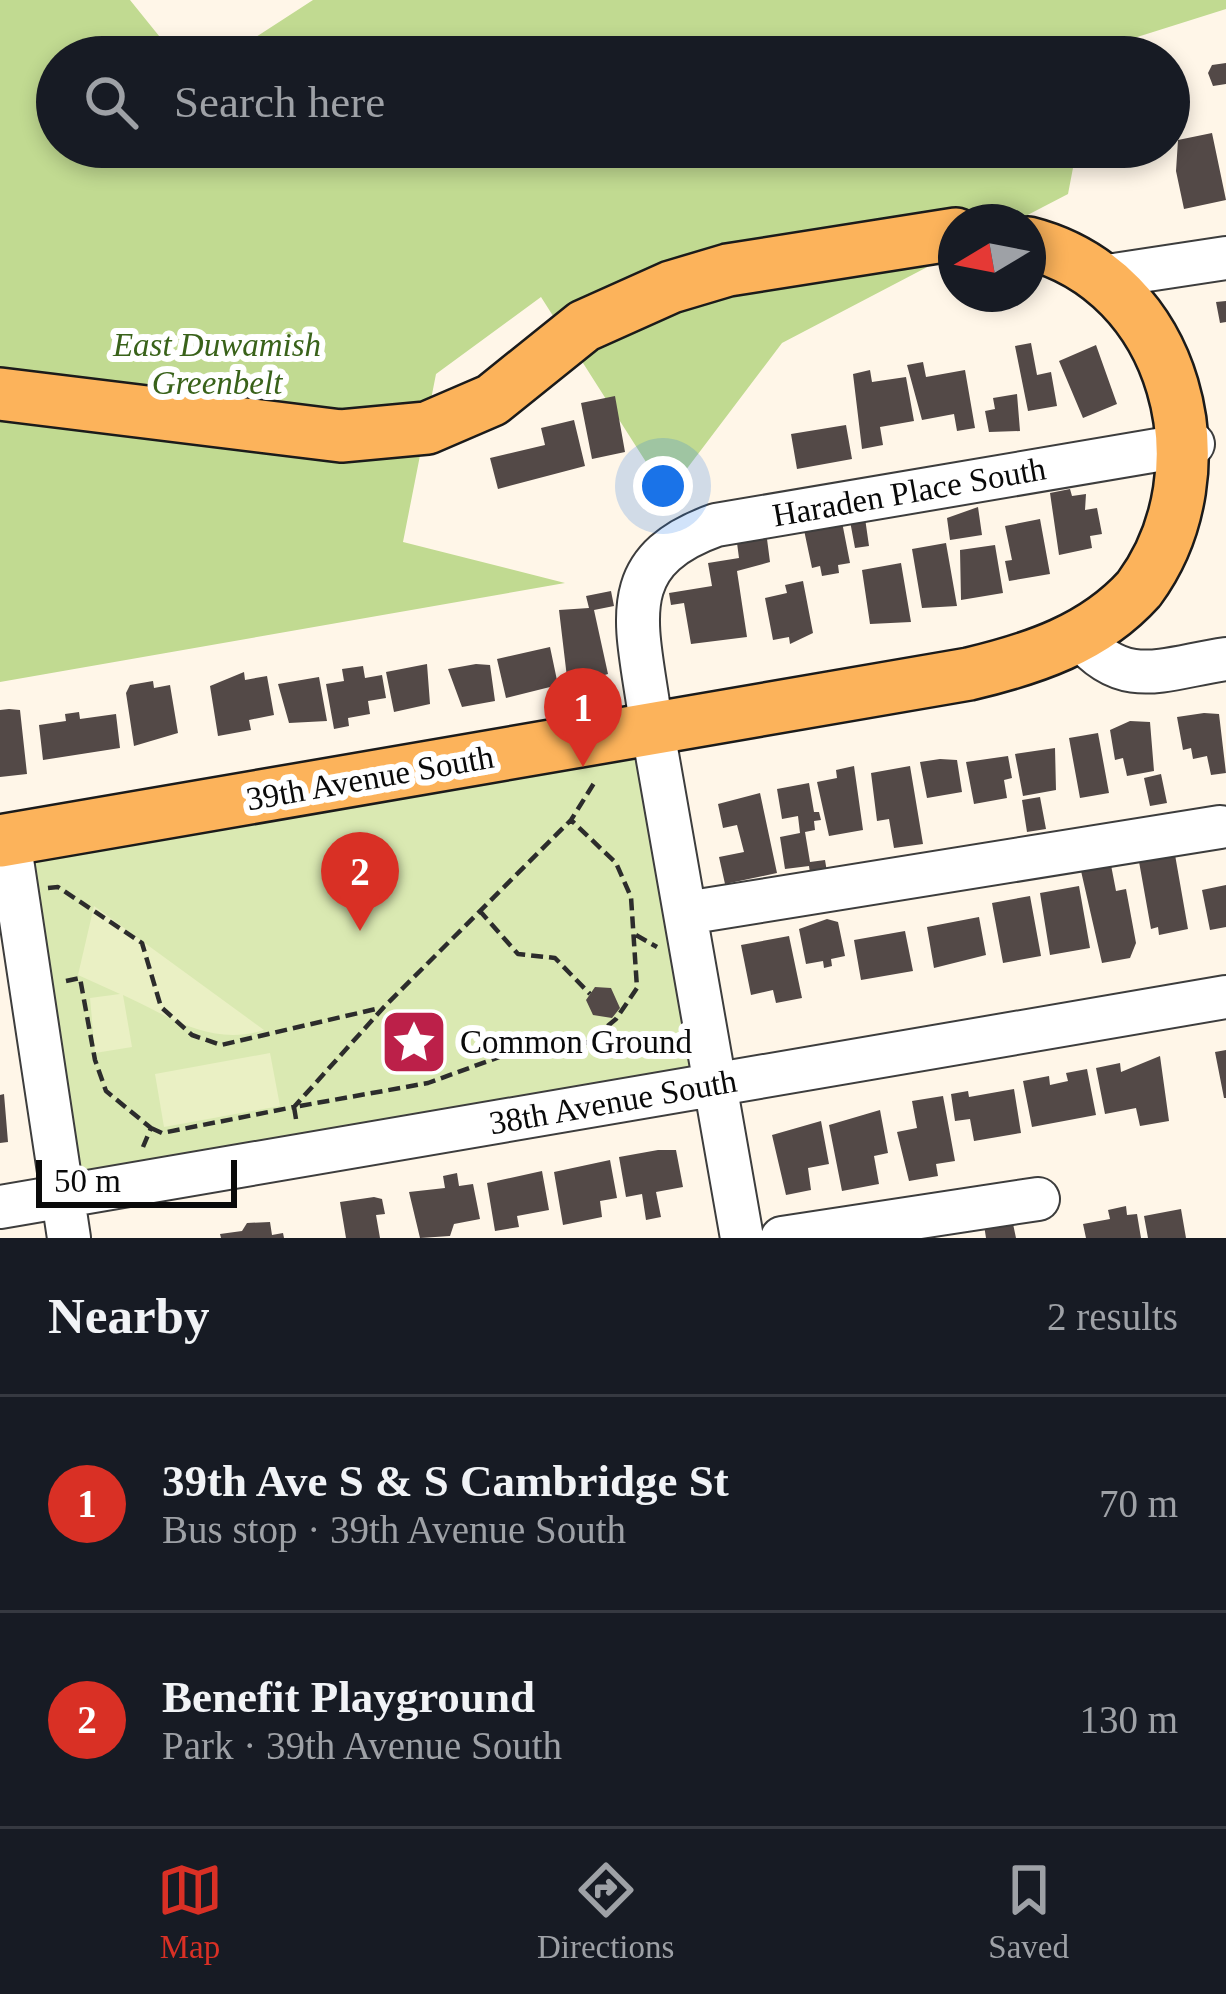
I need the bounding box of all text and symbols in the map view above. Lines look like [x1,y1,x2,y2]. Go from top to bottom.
search box [36,36,1190,168]
icon: search [78,69,144,135]
text: Search here [174,77,385,127]
north arrow [938,204,1046,312]
park label: East Duwamish Greenbelt [112,327,321,401]
street label: Haraden Place South [770,450,1049,534]
your location [633,456,693,516]
pin: 1 [544,668,622,767]
street label: 39th Avenue South [244,738,497,817]
pin: 2 [321,832,399,931]
place icon: Common Ground [379,1007,449,1077]
place label: Common Ground [460,1024,692,1060]
street label: 38th Avenue South [487,1062,740,1141]
scale bar [36,1154,237,1207]
text: 50 m [54,1163,121,1199]
text: Nearby [48,1288,209,1344]
text: 2 results [1047,1295,1178,1338]
text: 39th Ave S & S Cambridge St [162,1456,729,1506]
text: 1 [77,1482,97,1525]
text: 70 m [1099,1482,1178,1525]
text: Bus stop · 39th Avenue South [162,1508,626,1551]
text: Benefit Playground [162,1672,535,1722]
text: 2 [77,1698,97,1741]
text: 130 m [1079,1698,1178,1741]
text: Park · 39th Avenue South [162,1724,562,1767]
tab: Map [157,1857,223,1966]
tab: Directions [537,1857,674,1966]
tab: Saved [988,1857,1069,1966]

